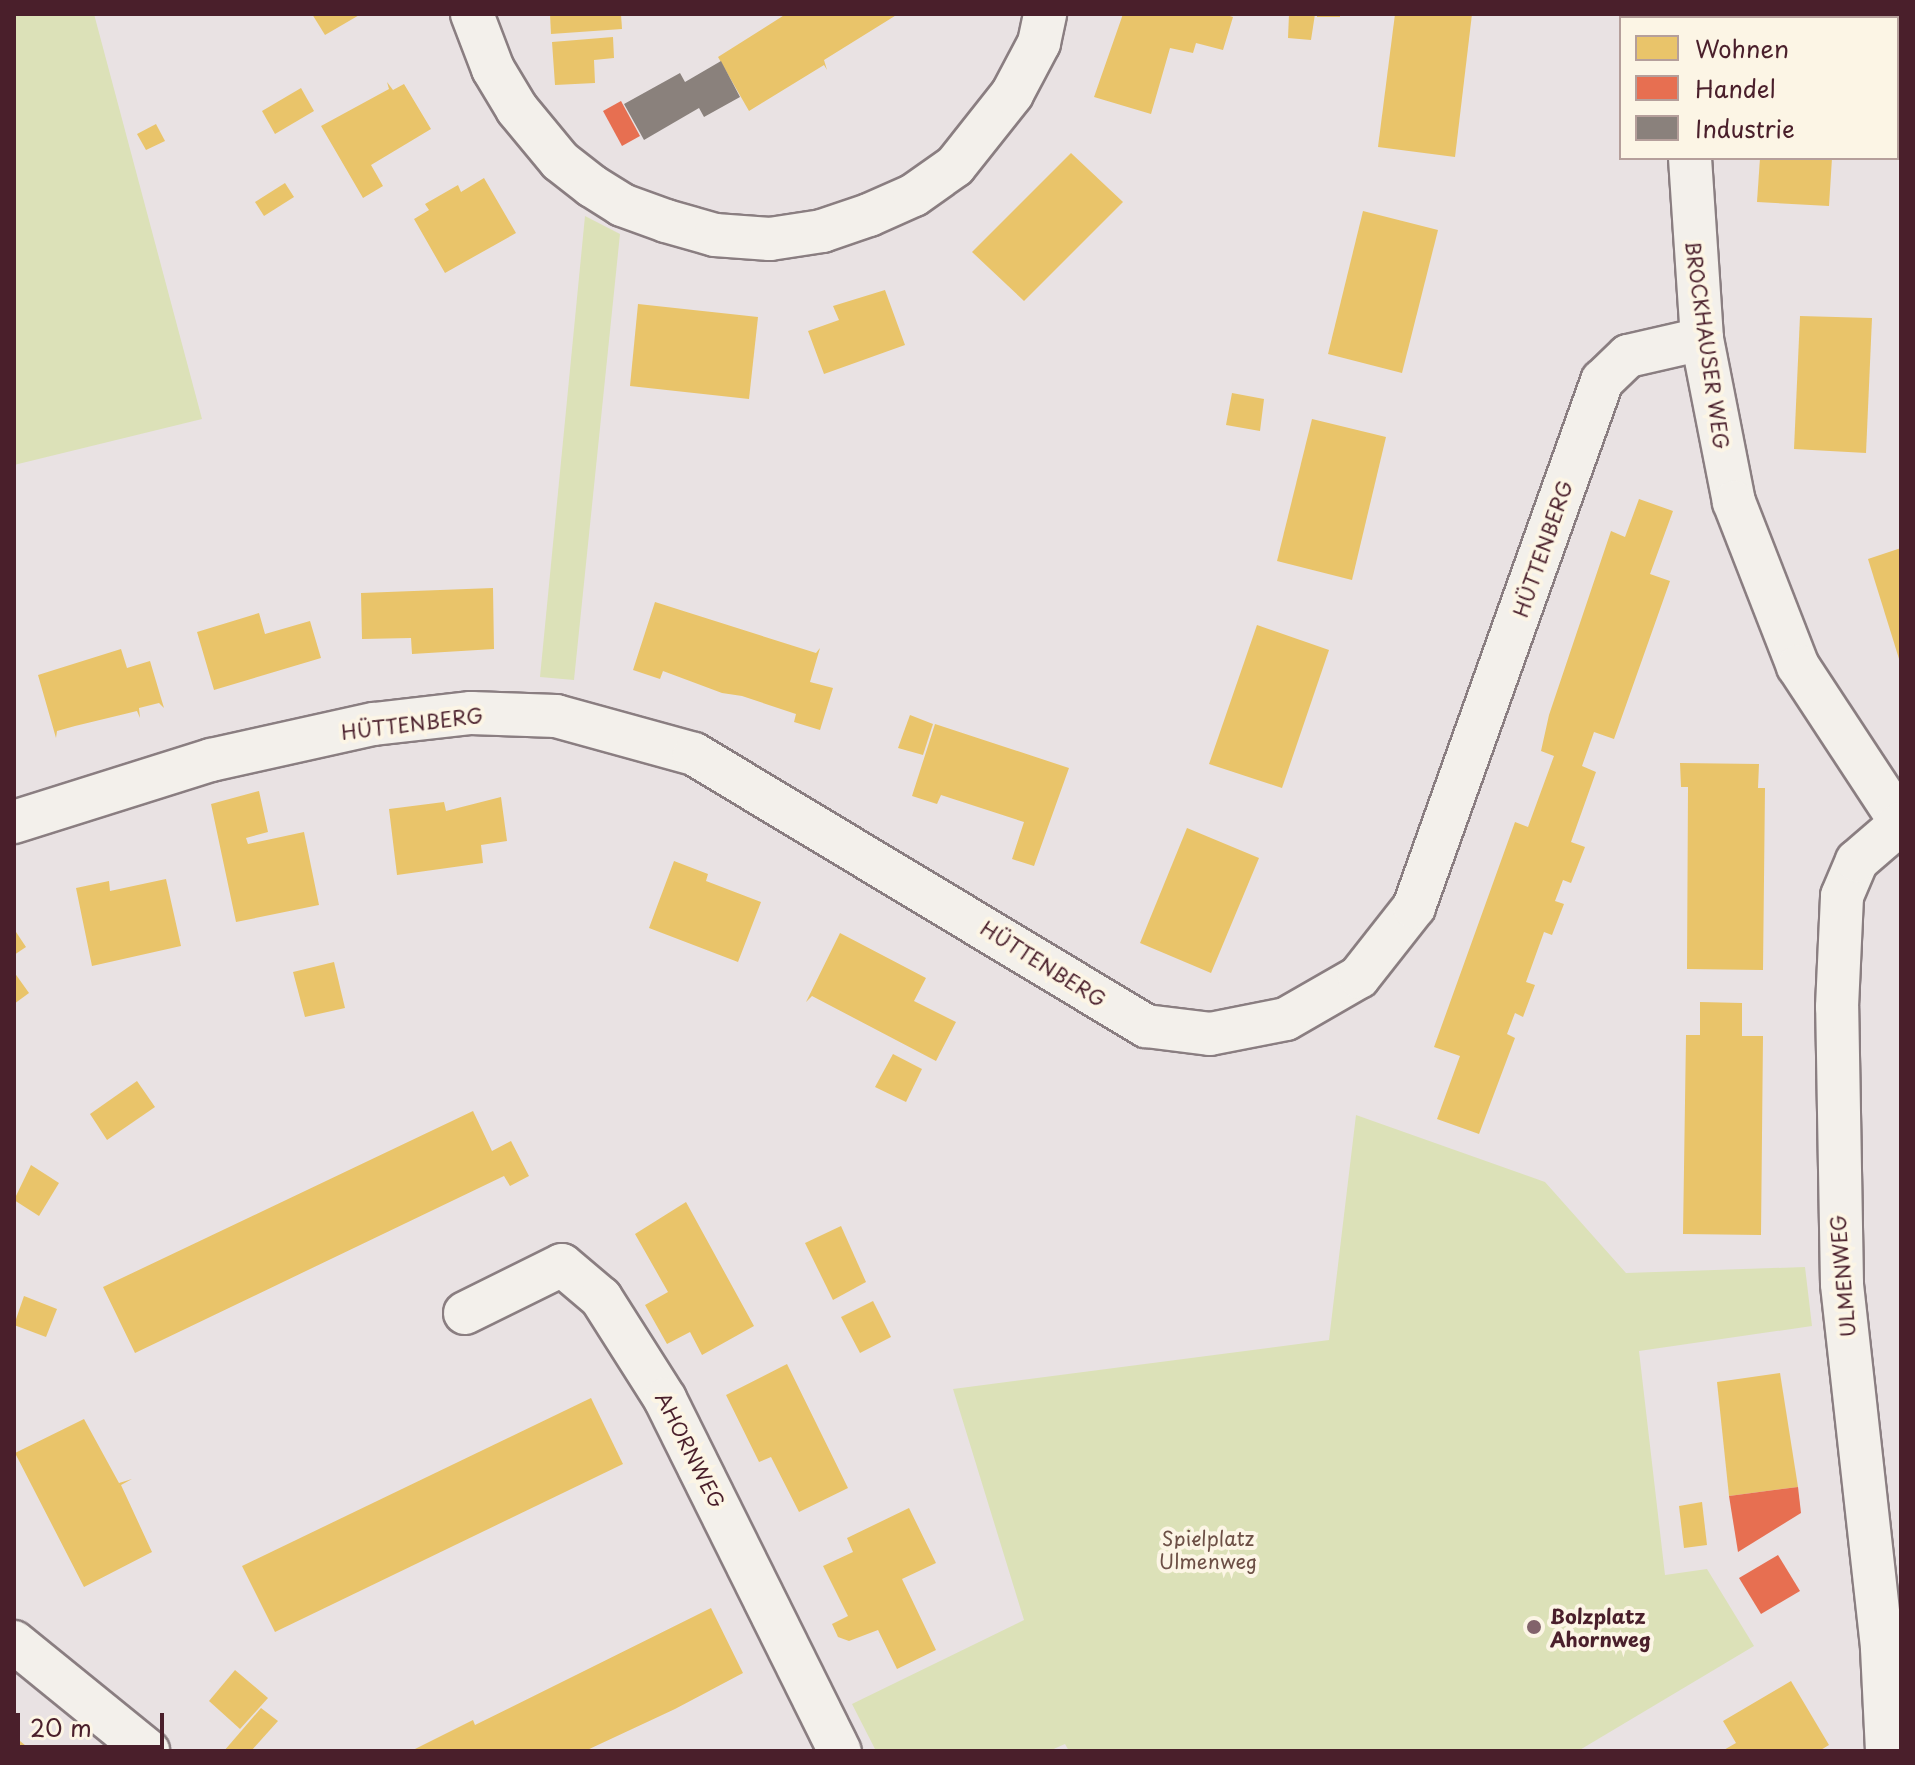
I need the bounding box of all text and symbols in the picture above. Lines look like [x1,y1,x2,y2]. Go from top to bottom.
legend [1619,16,1899,160]
text: Wohnen [1695,30,1789,66]
text: Handel [1695,70,1776,106]
text: Industrie [1695,110,1795,146]
street label: BROCKHAUSER WEG [1680,239,1734,451]
street label: HÜTTENBERG [1508,478,1578,620]
street label: HÜTTENBERG [340,703,484,745]
street label: HÜTTENBERG [976,916,1110,1012]
street label: ULMENWEG [1826,1214,1860,1338]
street label: AHORNWEG [651,1388,729,1512]
park label: Spielplatz Ulmenweg [1159,1527,1257,1574]
place label: Bolzplatz Ahornweg [1550,1604,1651,1651]
marker: Bolzplatz Ahornweg [1525,1618,1543,1636]
scale bar [20,1697,168,1747]
text: 20 m [30,1709,92,1745]

